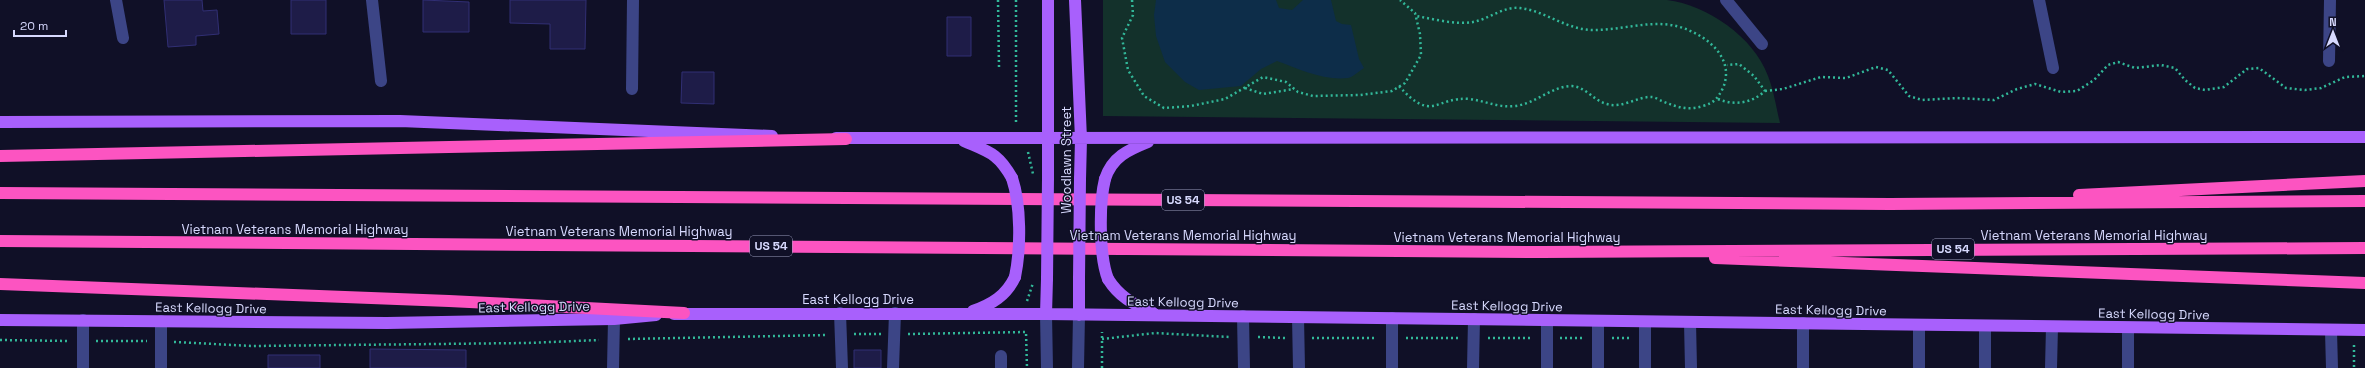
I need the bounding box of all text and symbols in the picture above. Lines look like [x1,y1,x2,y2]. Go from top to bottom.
scale bar [14,12,66,38]
north arrow [2313,12,2353,52]
text: N [2329,15,2337,29]
text: 20 m [20,18,48,34]
street label: Woodlawn Street [1058,106,1075,214]
road number: US 54 [1162,190,1204,210]
street label: Vietnam Veterans Memorial Highway [182,221,409,238]
street label: Vietnam Veterans Memorial Highway [506,223,733,240]
street label: Vietnam Veterans Memorial Highway [1070,227,1297,244]
street label: Vietnam Veterans Memorial Highway [1981,227,2208,244]
street label: Vietnam Veterans Memorial Highway [1394,229,1621,246]
road number: US 54 [750,236,792,256]
road number: US 54 [1932,239,1974,259]
street label: East Kellogg Drive [802,291,914,308]
street label: East Kellogg Drive [1127,293,1239,311]
street label: East Kellogg Drive [1451,297,1563,315]
street label: East Kellogg Drive [478,298,590,316]
street label: East Kellogg Drive [155,299,267,317]
street label: East Kellogg Drive [1775,301,1887,319]
street label: East Kellogg Drive [2098,305,2210,323]

